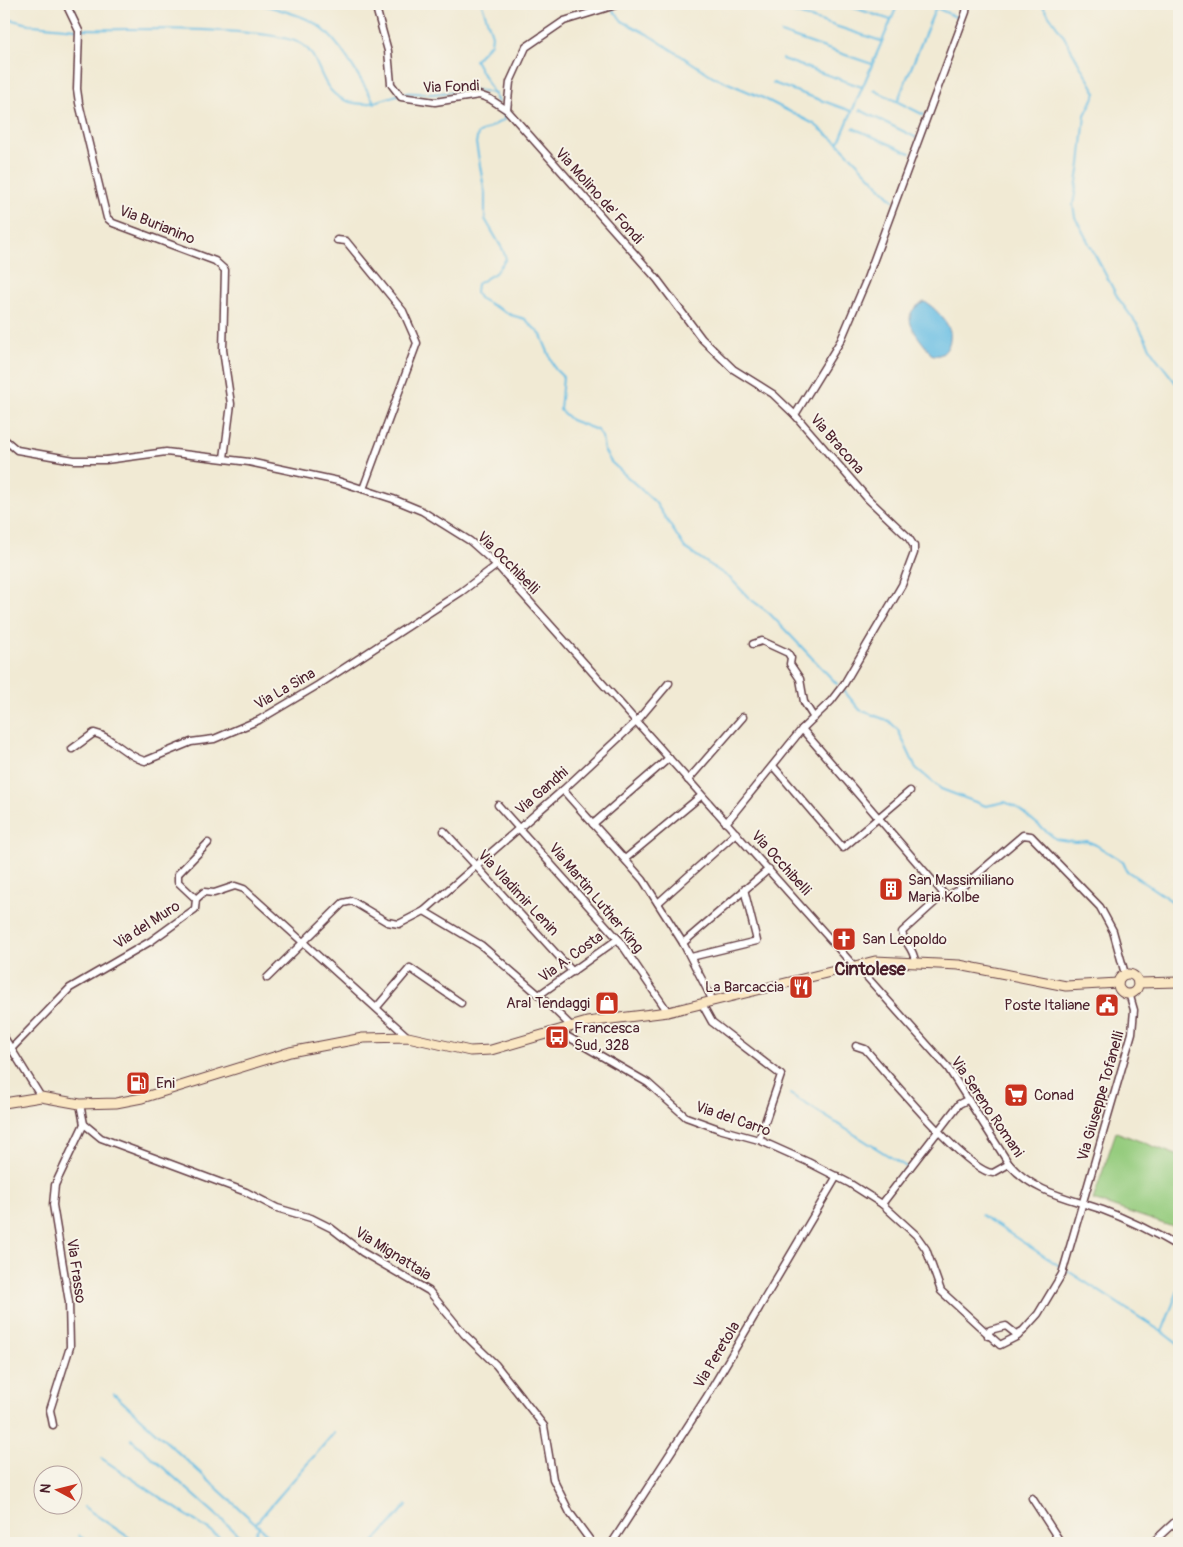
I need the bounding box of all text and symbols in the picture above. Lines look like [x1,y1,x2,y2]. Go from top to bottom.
street label: Via Fondi [422,77,480,97]
street label: Via Molino de' Fondi [551,144,647,248]
street label: Via Burianino [116,201,198,249]
street label: Via Bracona [806,410,868,478]
street label: Via Occhibelli [473,528,544,599]
street label: Via La Sina [251,664,319,714]
street label: Via Gandhi [512,763,573,819]
street label: Via Occhibelli [747,827,815,900]
street label: Via Martin Luther King [544,839,648,957]
street label: Via Vladimir Lenin [473,846,563,940]
place label: San Massimiliano Maria Kolbe [908,871,1014,907]
building icon: San Massimiliano Maria Kolbe [878,876,904,902]
street label: Via del Muro [110,897,184,953]
church icon: San Leopoldo [831,926,857,952]
street label: Via A. Costa [535,927,607,987]
place label: San Leopoldo [862,930,947,949]
district label: Cintolese [834,958,907,981]
restaurant icon: La Barcaccia [788,974,814,1000]
place label: La Barcaccia [705,978,784,997]
shop icon: Aral Tendaggi [594,990,620,1016]
public building icon: Poste Italiane [1094,992,1120,1018]
place label: Aral Tendaggi [506,994,590,1013]
place label: Poste Italiane [1004,996,1091,1015]
place label: Francesca Sud, 328 [574,1019,640,1055]
bus stop icon: Francesca Sud, 328 [544,1024,570,1050]
street label: Via Giuseppe Tofanelli [1073,1028,1129,1163]
street label: Via Sereno Romani [946,1053,1028,1161]
fuel station icon: Eni [125,1070,151,1096]
place label: Eni [156,1074,175,1093]
supermarket icon: Conad [1003,1082,1029,1108]
place label: Conad [1034,1086,1074,1105]
street label: Via del Carro [693,1097,773,1141]
street label: Via Mignattaia [351,1223,435,1285]
street label: Via Frasso [62,1238,90,1304]
street label: Via Peretola [690,1318,744,1392]
north arrow [32,1464,82,1514]
text: N [37,1483,55,1494]

